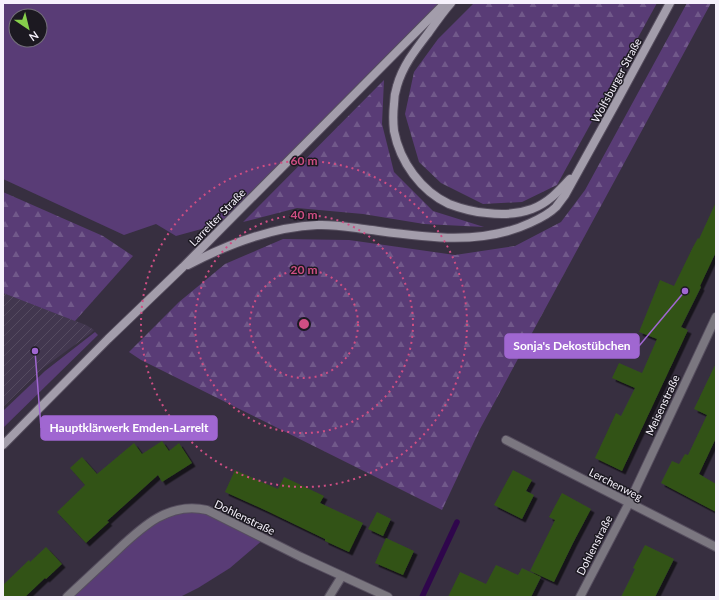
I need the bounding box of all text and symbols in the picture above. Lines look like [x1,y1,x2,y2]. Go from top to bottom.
north arrow [8,8,48,48]
text: N [27,29,41,44]
street label: Wolfsburger Straße [588,35,644,124]
text: 60 m [291,153,317,168]
street label: Larrelter Straße [186,185,248,248]
text: 40 m [291,207,317,222]
text: 20 m [291,262,317,277]
centre of rings [297,317,311,331]
callout: Sonja's Dekostübchen [505,334,639,358]
text: Sonja's Dekostübchen [513,338,631,353]
street label: Meisenstraße [642,372,682,437]
callout: Hauptklärwerk Emden-Larrelt [41,416,217,440]
text: Hauptklärwerk Emden-Larrelt [49,420,209,435]
street label: Lerchenweg [587,465,645,503]
street label: Dohlenstraße [213,497,277,537]
street label: Dohlenstraße [573,513,615,577]

